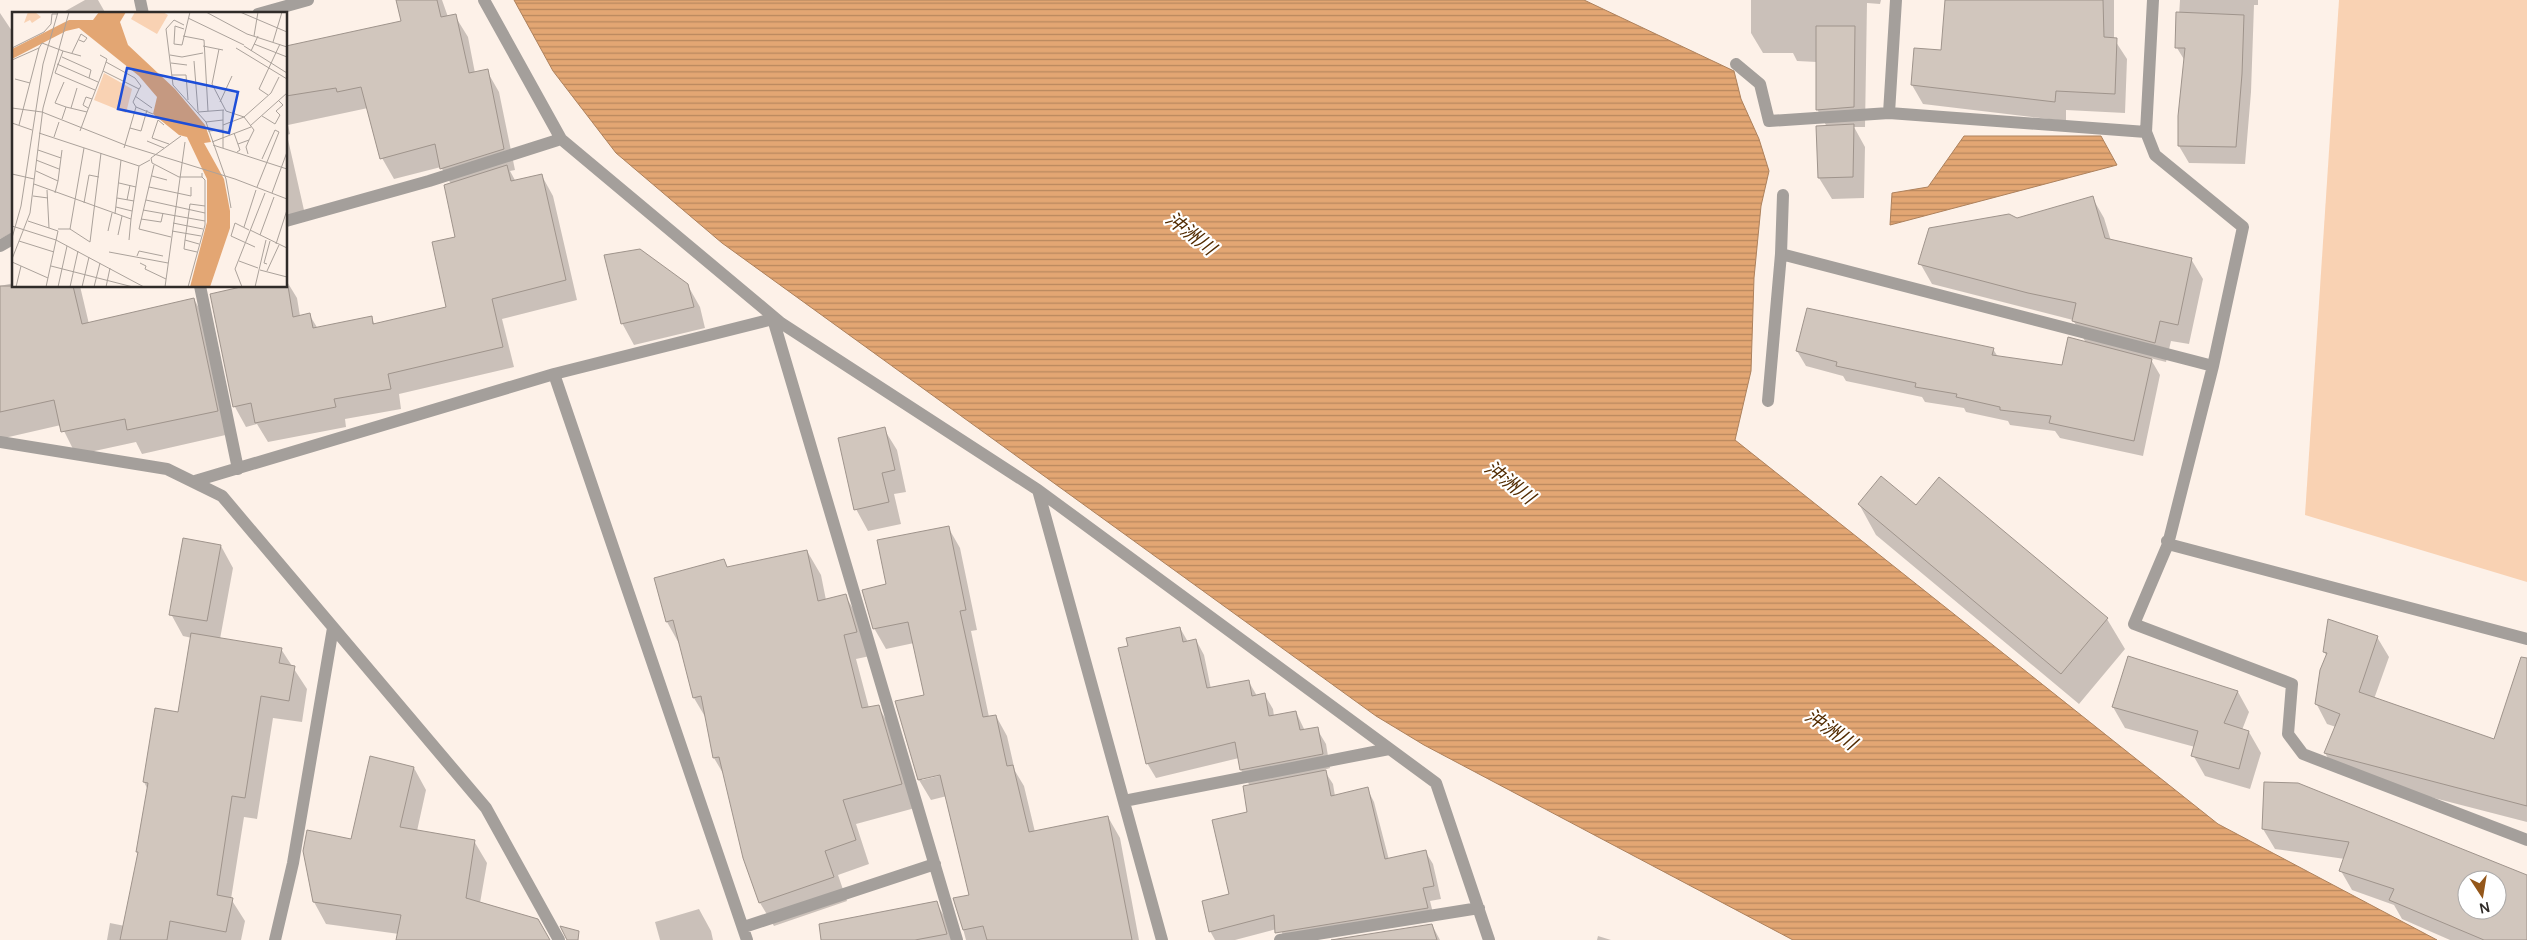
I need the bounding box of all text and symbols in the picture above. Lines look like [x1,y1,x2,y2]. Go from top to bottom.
inset map [12,12,288,288]
water label: 沖洲川 [1161,205,1223,262]
water label: 沖洲川 [1480,454,1542,511]
water label: 沖洲川 [1800,702,1864,757]
north arrow [2457,870,2507,920]
text: N [2478,898,2492,919]

